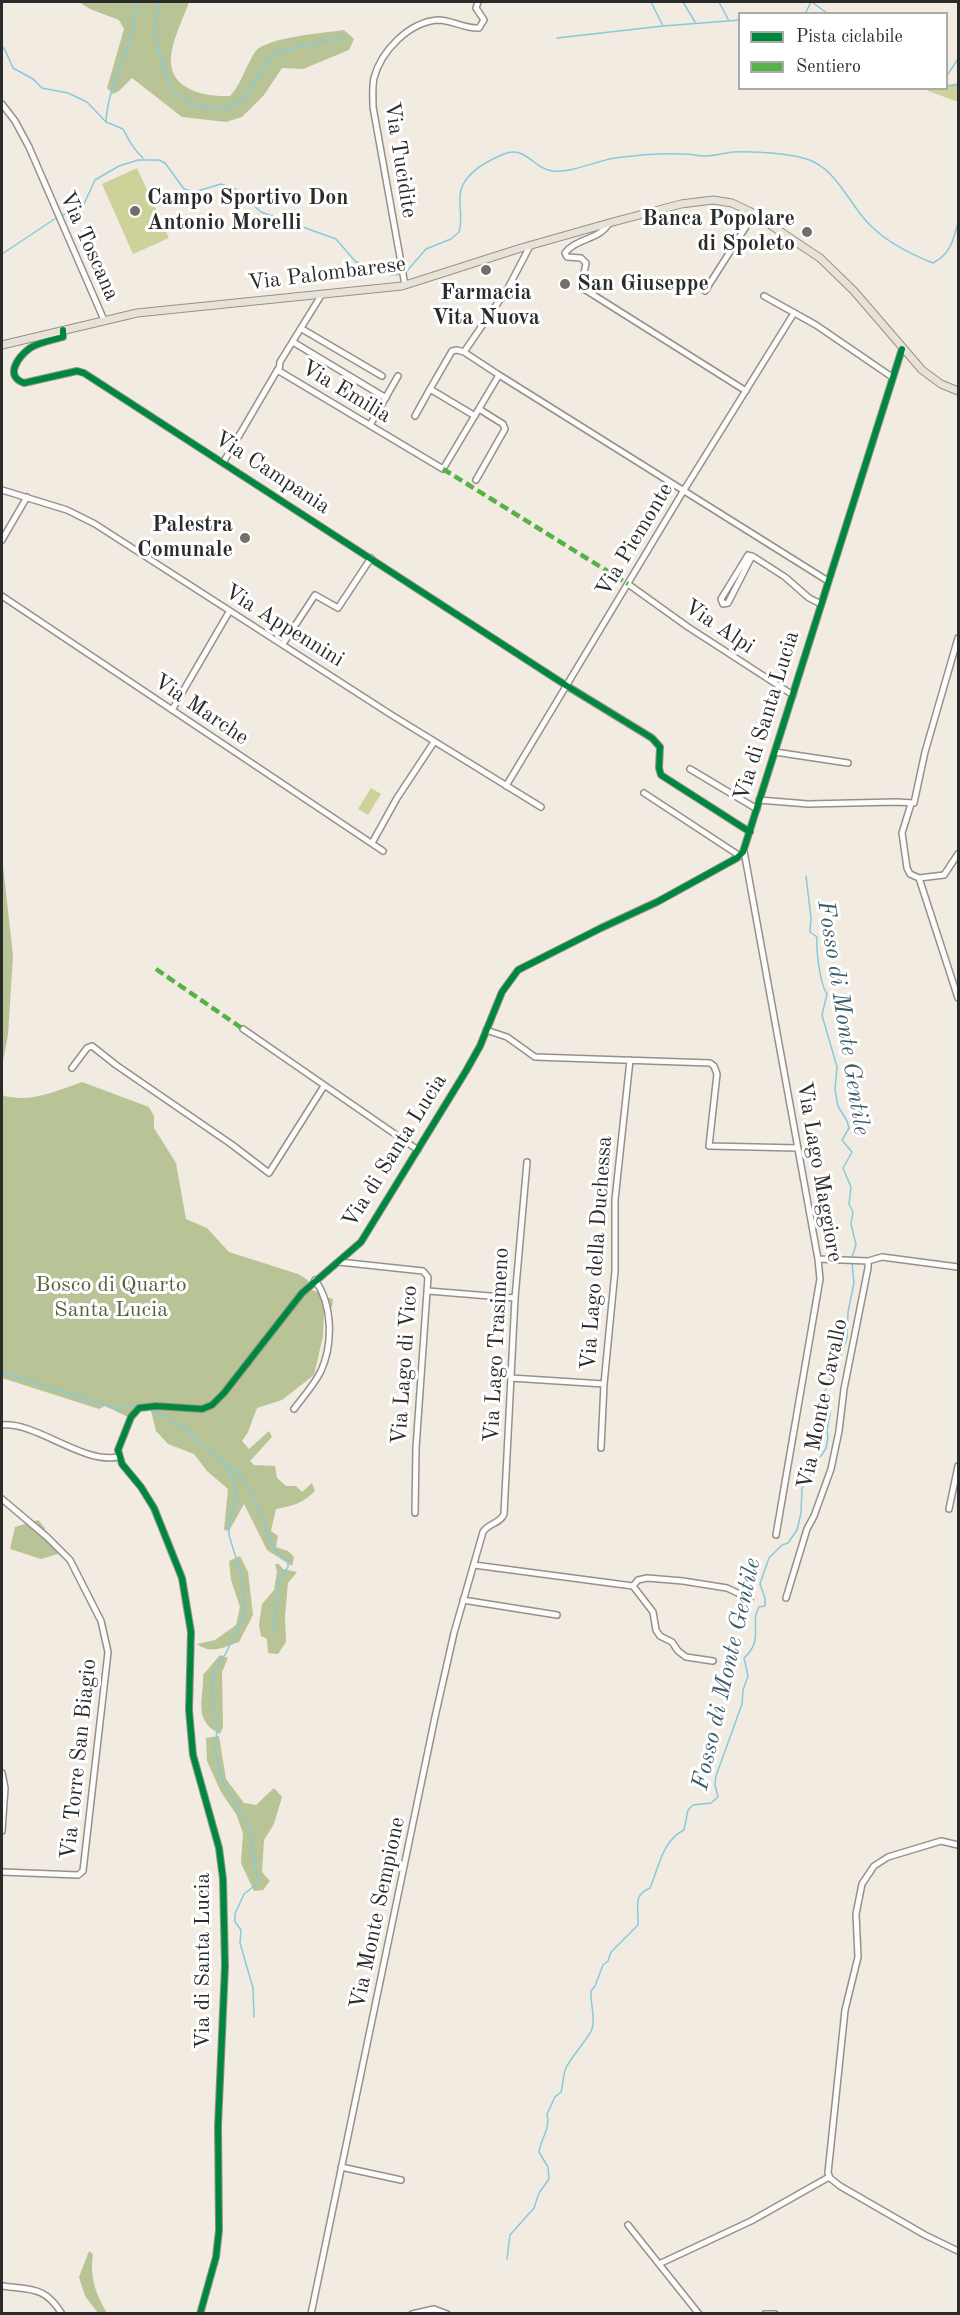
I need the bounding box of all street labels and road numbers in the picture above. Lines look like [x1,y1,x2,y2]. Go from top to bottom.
street label: Via Tucidite [378,100,422,220]
street label: Via Toscana [53,187,125,305]
street label: Via Palombarese [246,251,408,297]
street label: Via Emilia [296,355,396,429]
street label: Via Campania [209,426,335,520]
street label: Via Piemonte [591,478,679,602]
street label: Via Appennini [219,579,349,673]
street label: Via Alpi [679,594,759,660]
street label: Via di Santa Lucia [729,628,805,804]
street label: Via Marche [148,669,254,751]
street label: Via di Santa Lucia [337,1069,453,1233]
street label: Via Lago Maggiore [790,1080,848,1264]
street label: Via Lago della Duchessa [576,1135,618,1371]
street label: Via Lago Trasimeno [479,1247,515,1443]
street label: Via Lago di Vico [386,1284,424,1446]
street label: Via Monte Cavallo [792,1316,854,1492]
street label: Via Torre San Biagio [55,1657,103,1861]
street label: Via Monte Sempione [345,1815,411,2011]
street label: Via di Santa Lucia [190,1873,216,2049]

